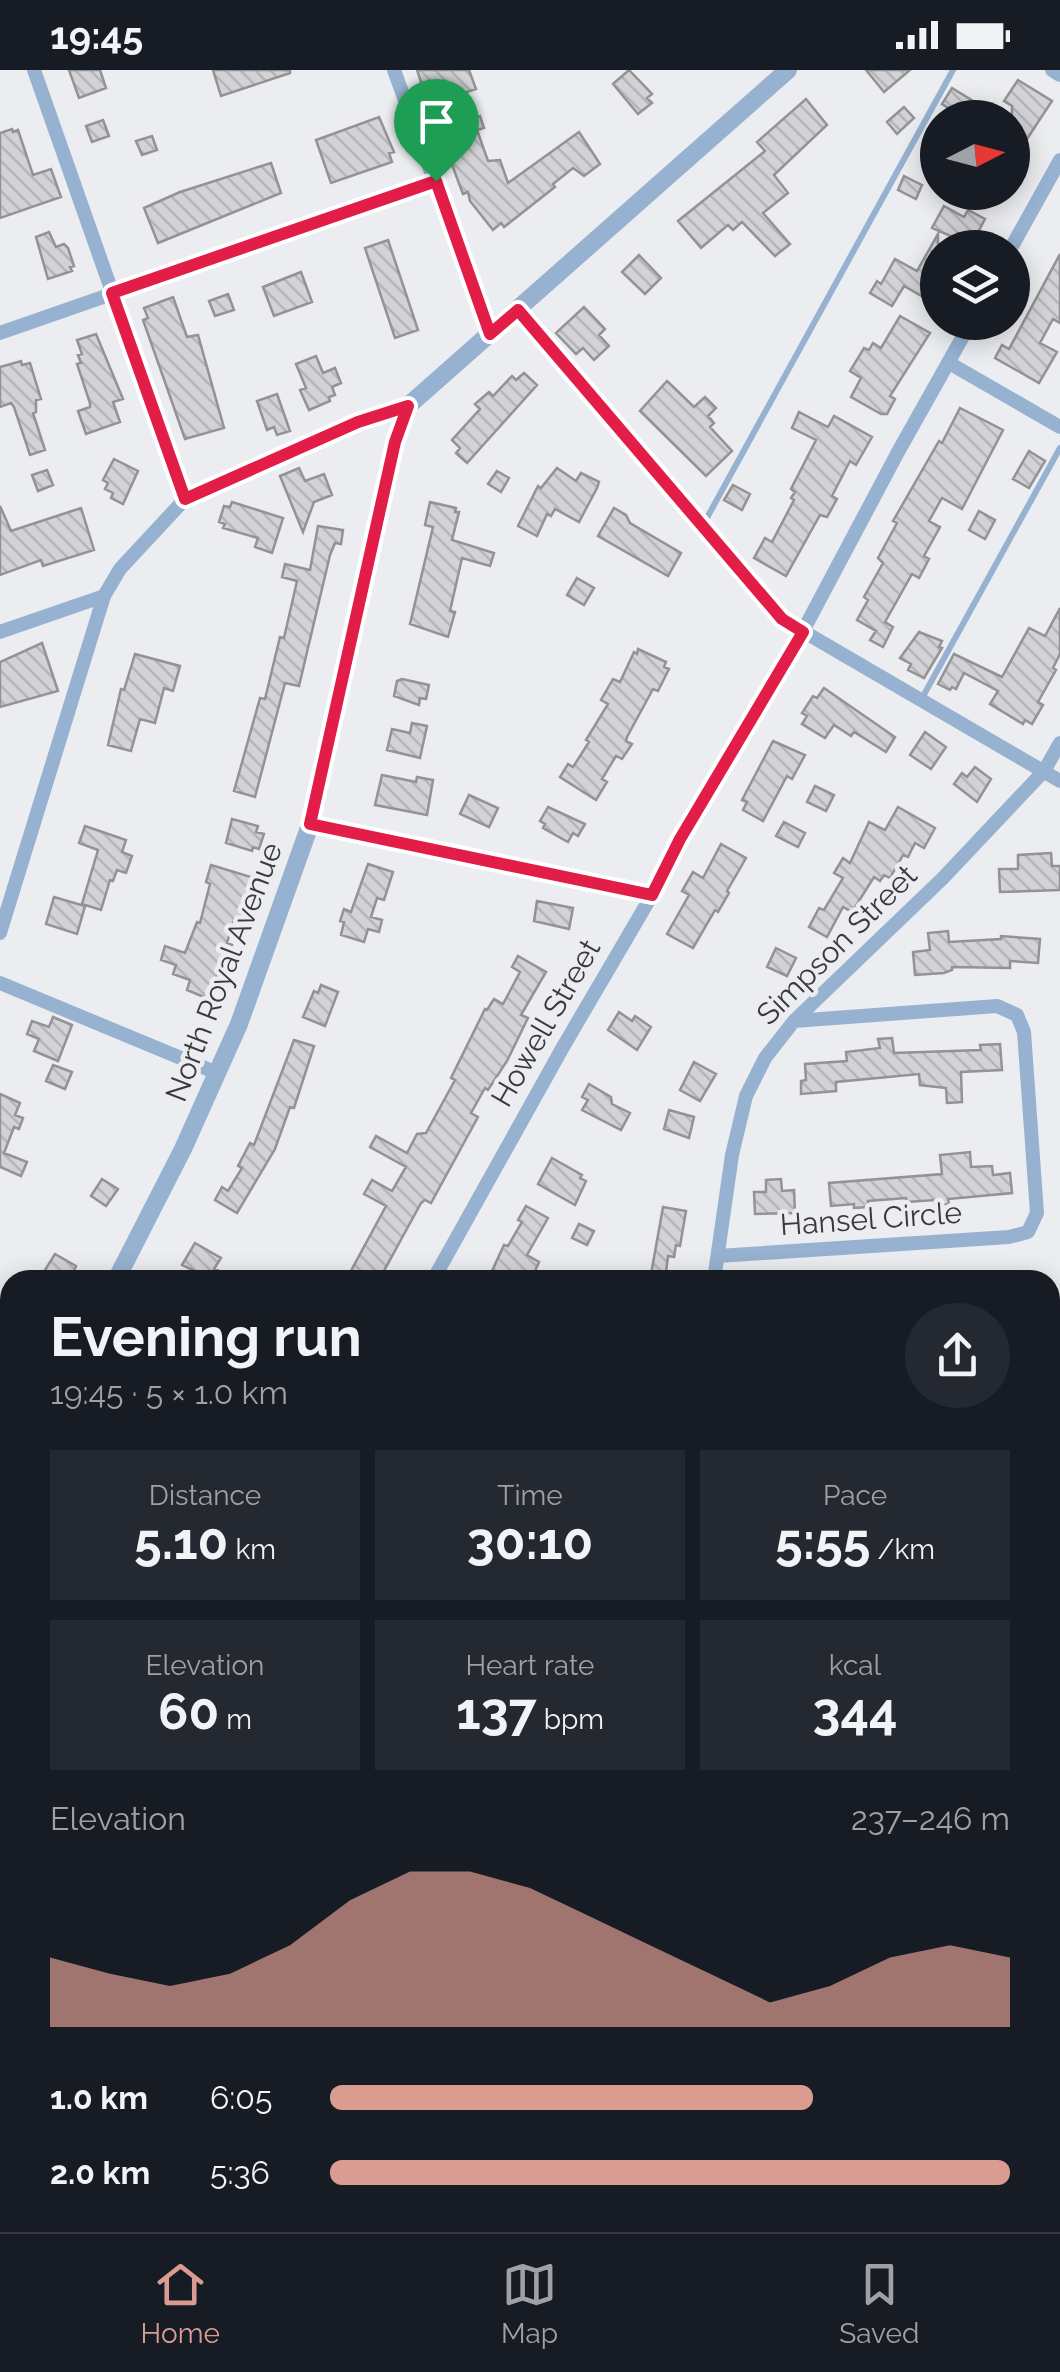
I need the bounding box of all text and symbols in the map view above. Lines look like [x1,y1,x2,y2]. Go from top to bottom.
text: 19:45 [50,13,143,58]
pin [394,79,479,182]
icon: arrive [409,94,464,149]
north arrow [920,100,1030,210]
map controls [920,100,1030,340]
button: layers [920,230,1030,340]
street label: North Royal Avenue [158,838,289,1106]
street label: Simpson Street [750,858,924,1032]
street label: Howell Street [484,933,607,1112]
street label: Hansel Circle [779,1195,963,1242]
button: share [905,1303,1010,1408]
text: Evening run [50,1304,362,1369]
text: 19:45 · 5 × 1.0 km [50,1374,288,1411]
text: Distance [149,1479,261,1512]
text: Time [497,1479,563,1512]
text: Pace [823,1479,887,1512]
text: 5.10 [134,1512,228,1571]
text: 30:10 [467,1512,593,1571]
text: 5:55 [775,1512,870,1571]
text: km [228,1533,276,1566]
text: /km [870,1533,935,1566]
text: Elevation [146,1649,264,1682]
text: Heart rate [466,1649,594,1682]
text: kcal [829,1649,881,1682]
text: 60 [158,1682,219,1741]
text: 137 [456,1682,537,1741]
text: 344 [813,1682,898,1741]
text: m [219,1703,252,1736]
text: bpm [537,1703,604,1736]
text: Elevation [50,1800,186,1837]
text: 237–246 m [851,1800,1010,1837]
text: 1.0 km [50,2079,148,2116]
text: 6:05 [210,2079,272,2116]
text: 2.0 km [50,2154,150,2191]
text: 5:36 [210,2154,270,2191]
tab: Home [141,2257,220,2350]
tab: Map [501,2257,558,2350]
tab: Saved [839,2257,919,2350]

